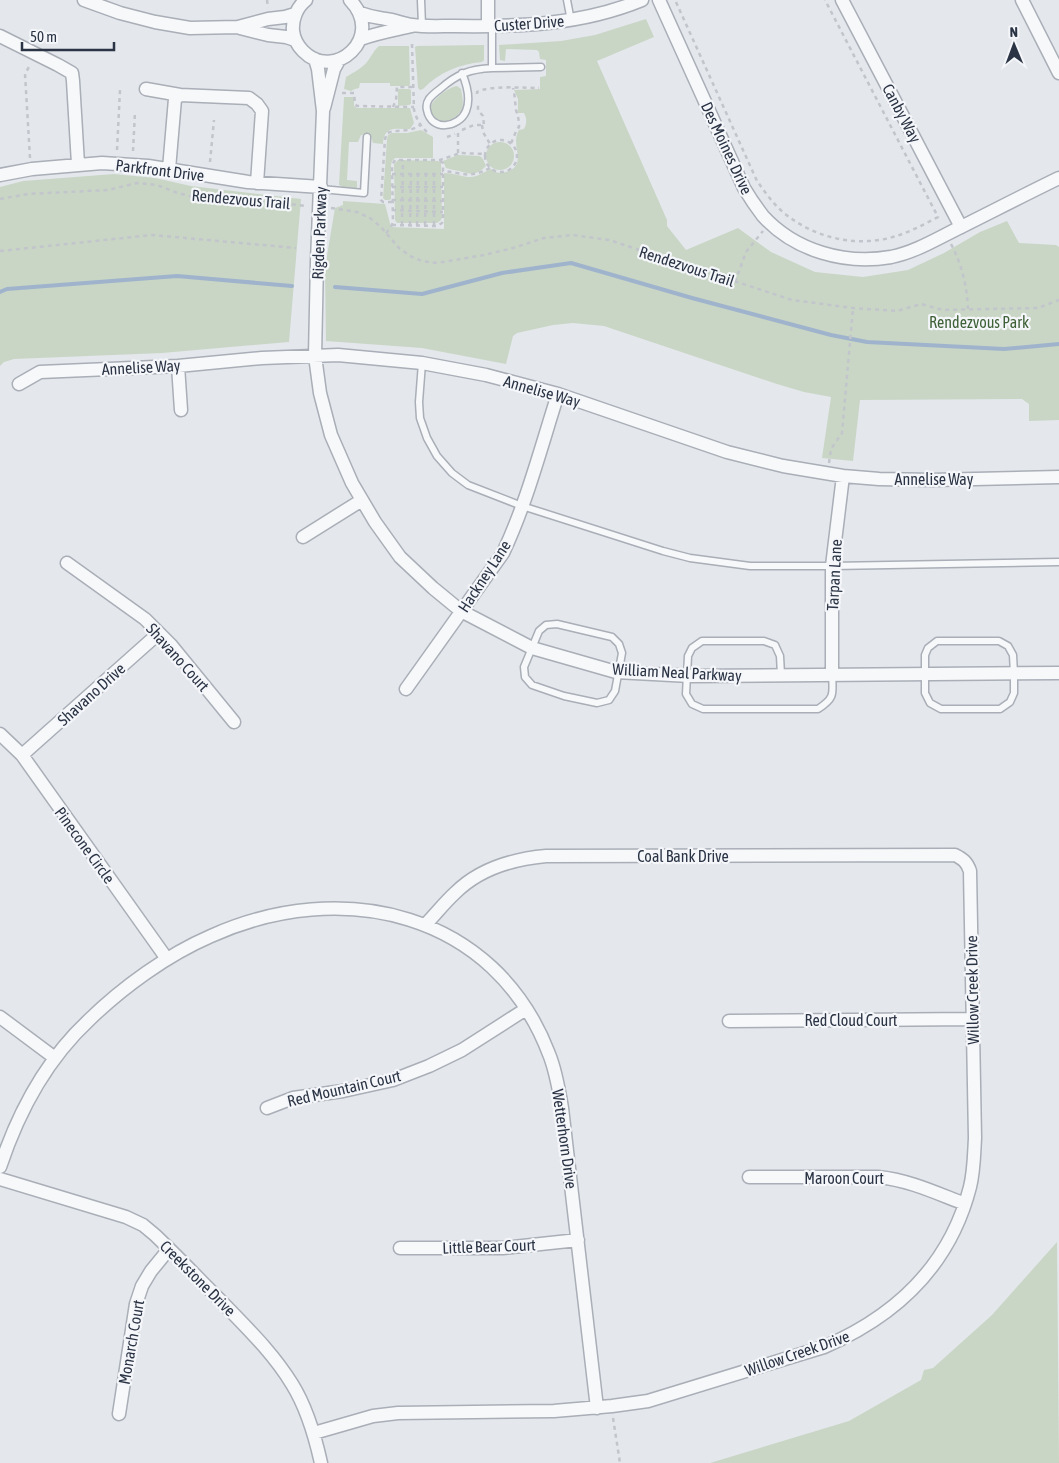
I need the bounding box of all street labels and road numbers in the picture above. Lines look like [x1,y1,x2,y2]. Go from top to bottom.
street label: Custer Drive [493,12,565,34]
street label: Canby Way [878,81,925,146]
street label: Des Moines Drive [698,99,756,197]
street label: Parkfront Drive [115,156,205,184]
street label: Rendezvous Trail [191,186,292,212]
street label: Rigden Parkway [308,186,331,280]
street label: Rendezvous Trail [637,242,738,290]
street label: Annelise Way [101,356,181,379]
street label: Annelise Way [501,371,583,412]
street label: Annelise Way [895,470,974,489]
street label: Hackney Lane [454,537,515,616]
street label: Tarpan Lane [823,539,846,611]
street label: Shavano Court [143,619,213,695]
street label: Shavano Drive [54,659,128,729]
street label: William Neal Parkway [612,660,742,685]
street label: Pinecone Circle [51,803,119,887]
street label: Coal Bank Drive [637,847,729,865]
street label: Willow Creek Drive [962,935,982,1045]
street label: Red Cloud Court [805,1011,898,1029]
street label: Red Mountain Court [285,1066,403,1110]
street label: Wetterhorn Drive [549,1088,581,1190]
street label: Maroon Court [804,1169,884,1187]
street label: Little Bear Court [442,1235,536,1257]
street label: Creekstone Drive [157,1237,239,1319]
street label: Monarch Court [115,1298,147,1386]
street label: Willow Creek Drive [742,1327,852,1379]

